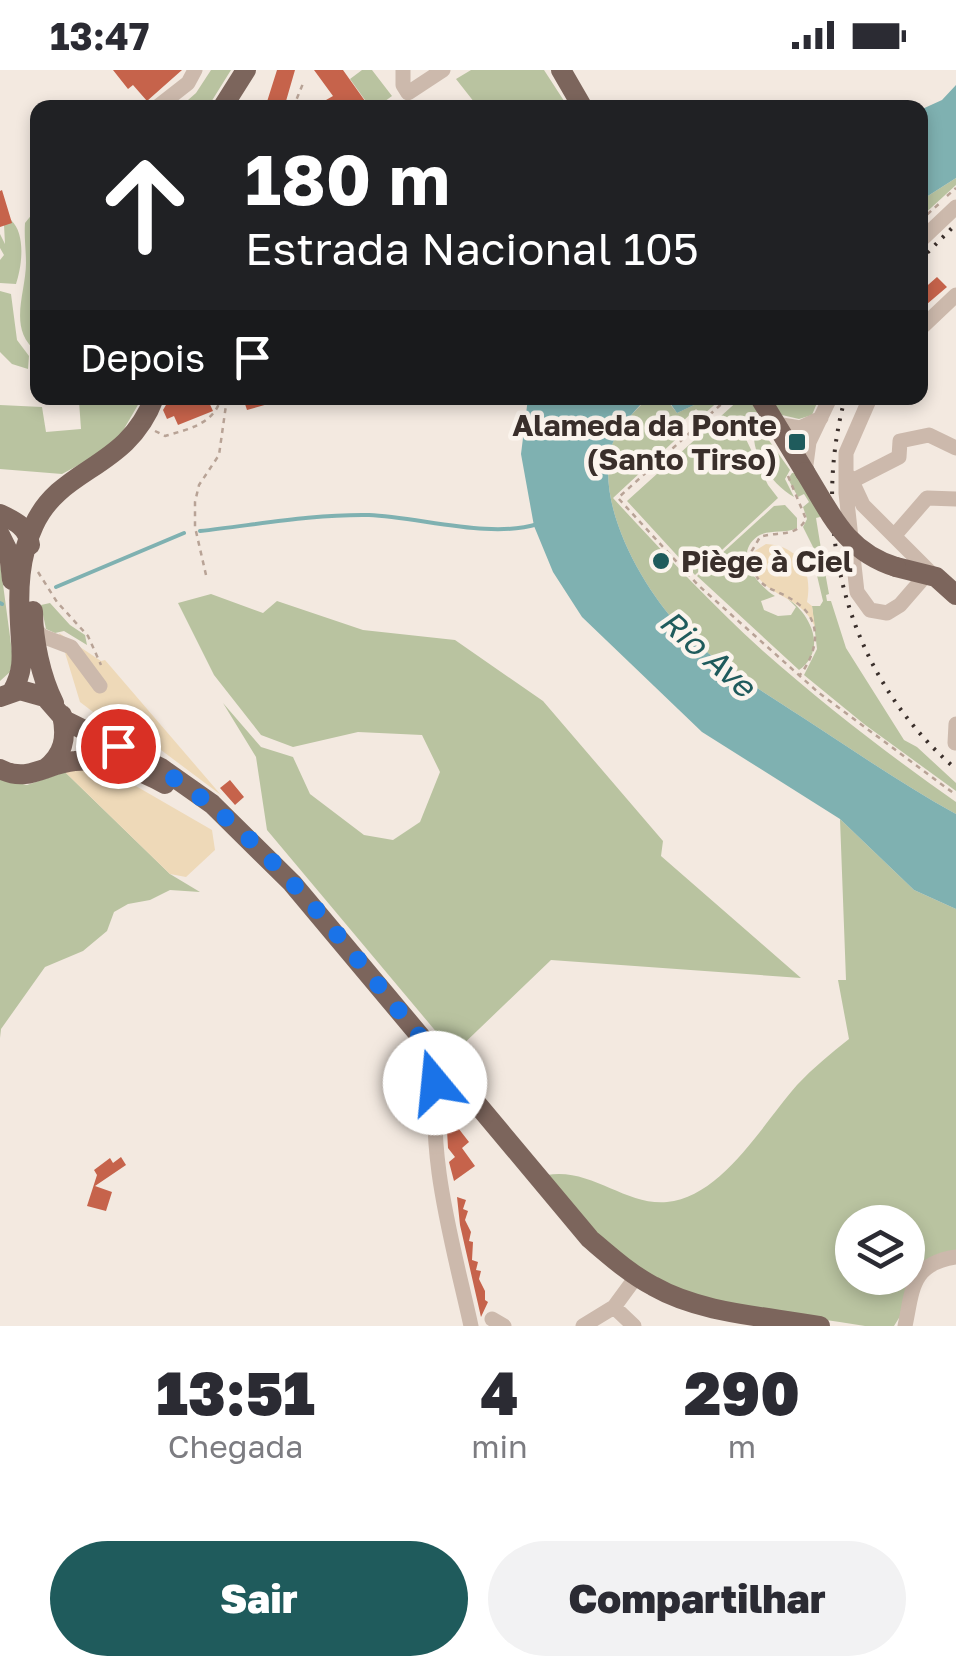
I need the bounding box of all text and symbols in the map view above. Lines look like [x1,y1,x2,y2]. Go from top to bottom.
text: 13:47 [50,13,149,58]
text: 180 m [245,136,450,220]
icon: ahead [80,140,210,270]
text: Estrada Nacional 105 [245,221,699,275]
icon: arrive [225,330,280,385]
text: Depois [80,335,205,380]
place label: Alameda da Ponte (Santo Tirso) [512,407,777,477]
marker: Alameda da Ponte (Santo Tirso) [786,431,808,453]
place label: Piège à Ciel [681,543,853,579]
marker: Piège à Ciel [650,550,672,572]
water label: Rio Ave [653,602,765,706]
pin [76,704,161,789]
icon: arrive [91,719,146,774]
position arrow [383,1031,487,1135]
map controls [835,1205,925,1295]
button: layers [835,1205,925,1295]
text: 13:51 [156,1356,315,1428]
text: 4 [480,1356,519,1428]
text: 290 [684,1356,800,1428]
text: Chegada [168,1427,303,1465]
text: min [471,1427,528,1465]
text: m [728,1427,756,1465]
button: Sair [50,1541,468,1656]
button: Compartilhar [488,1541,906,1656]

